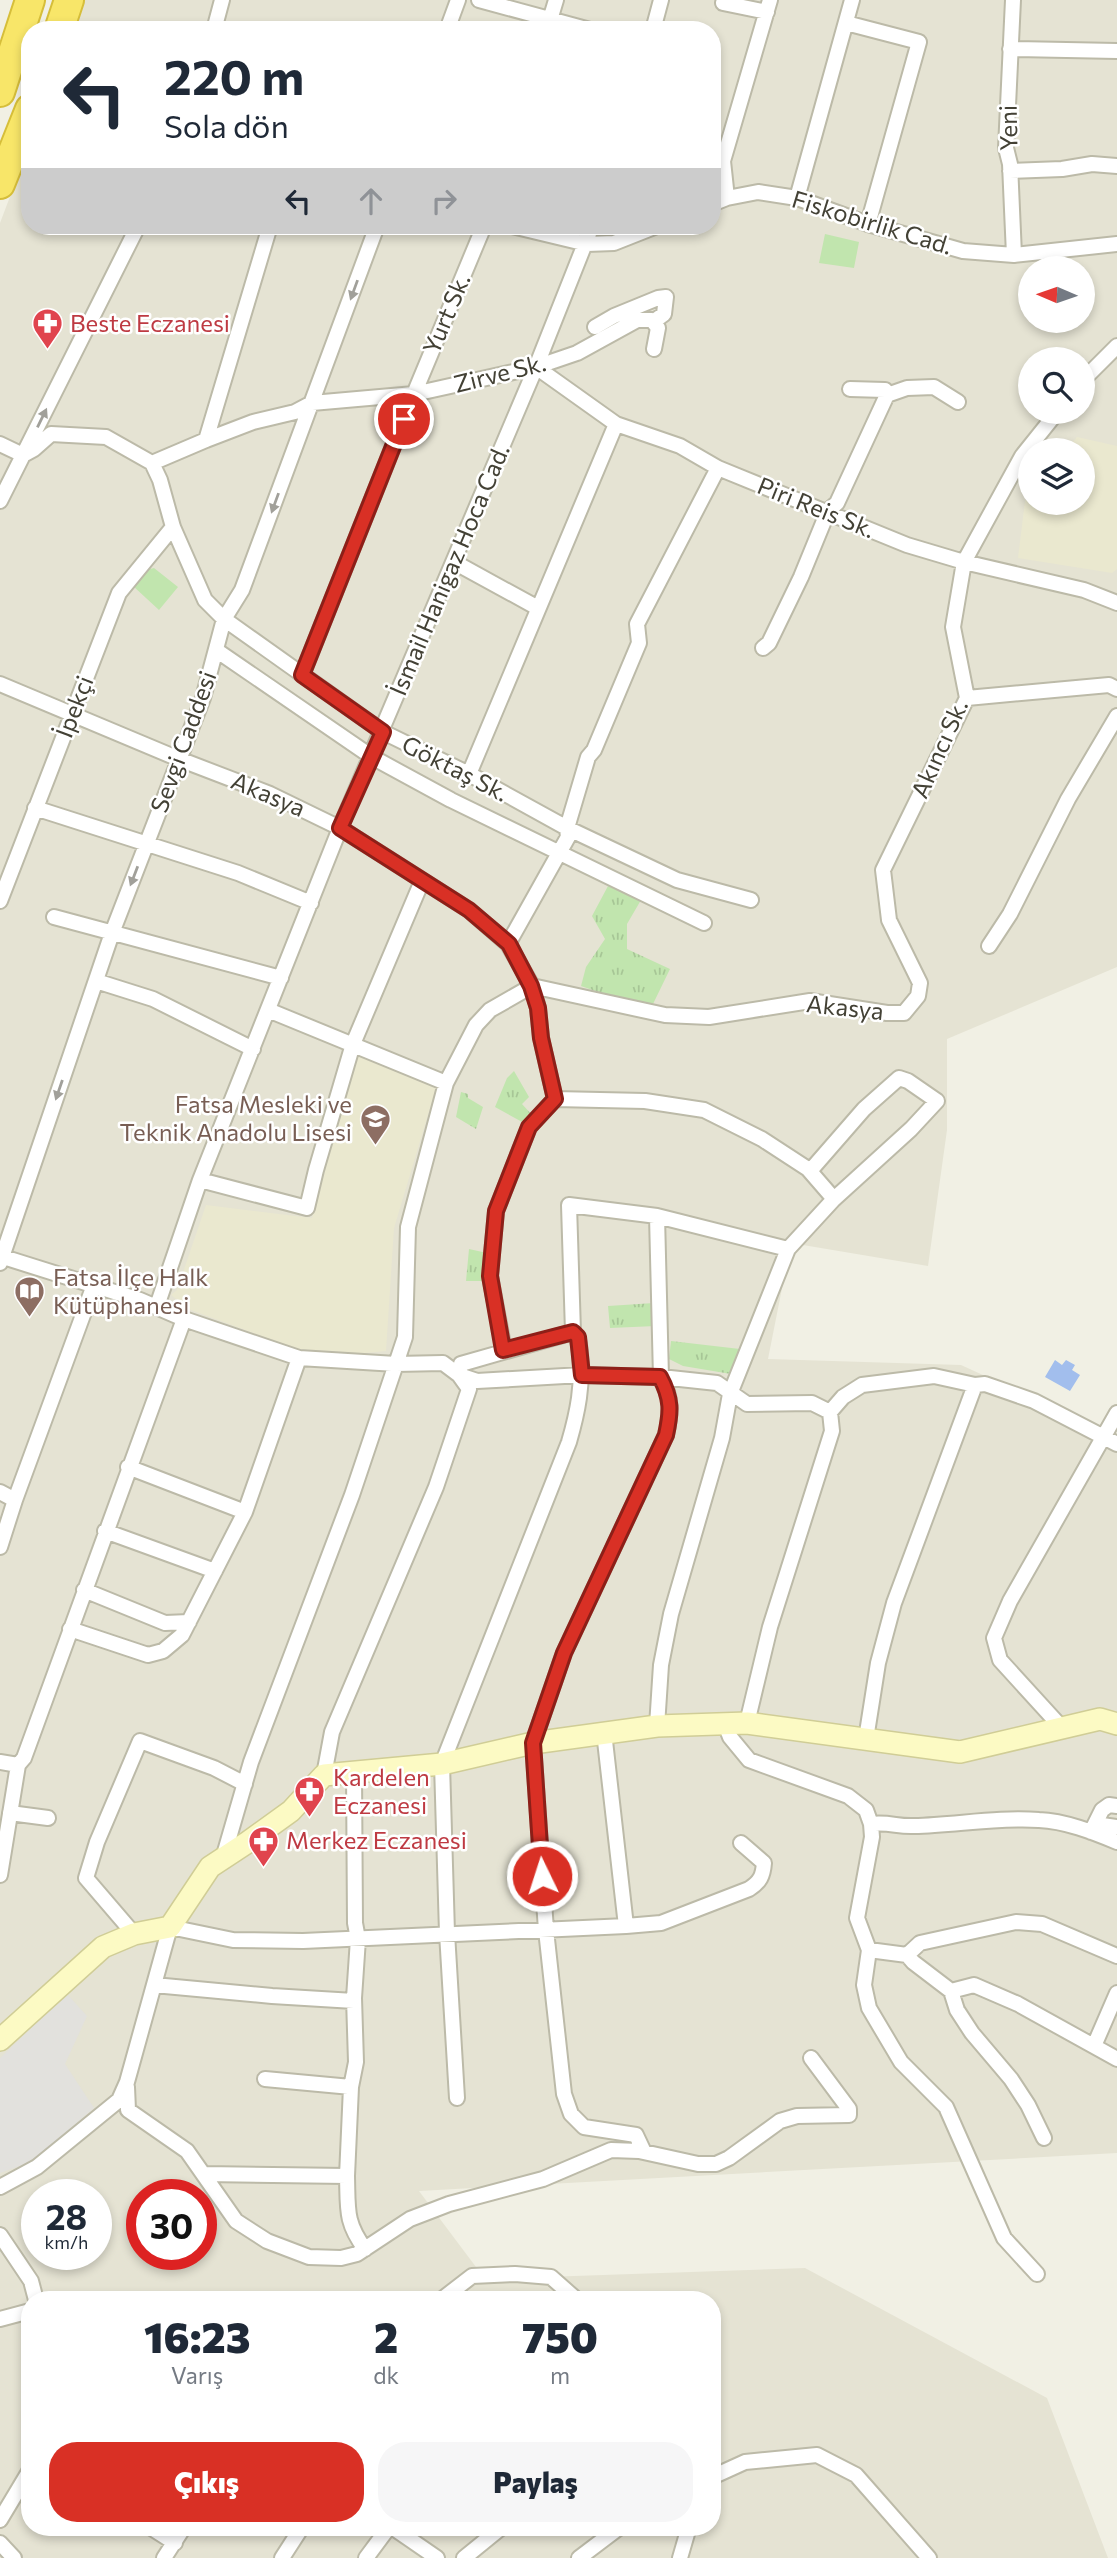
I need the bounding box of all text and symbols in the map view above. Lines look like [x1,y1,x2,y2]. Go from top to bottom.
text: 220 m [164,45,304,105]
icon: left [49,49,140,140]
text: Sola dön [164,105,289,145]
street label: Yeni [993,105,1022,151]
icon: left [279,182,317,220]
icon: ahead [352,182,390,220]
icon: right [425,182,463,220]
street label: Fiskobirlik Cad. [789,183,956,260]
north arrow [1018,256,1096,332]
map controls [1018,256,1095,515]
street label: Yurt Sk. [416,269,475,358]
one-way arrow [349,280,360,301]
pharmacy icon: Beste Eczanesi [30,307,64,351]
place label: Beste Eczanesi [70,308,230,337]
street label: Zirve Sk. [451,347,549,398]
button: search [1018,347,1095,424]
pin [374,389,434,449]
icon: arrive [385,400,423,438]
one-way arrow [36,408,47,428]
button: layers [1018,438,1095,515]
street label: İsmail Hanigaz Hoca Cad. [382,439,515,699]
street label: Piri Reis Sk. [754,470,879,543]
one-way arrow [269,493,280,514]
street label: Sevgi Caddesi [144,667,222,816]
street label: İpekçi [49,671,99,742]
street label: Akıncı Sk. [904,695,973,802]
street label: Göktaş Sk. [398,729,514,807]
street label: Akasya [227,765,310,822]
one-way arrow [129,865,140,886]
street label: Akasya [805,988,885,1025]
one-way arrow [54,1080,64,1101]
place label: Fatsa Mesleki ve Teknik Anadolu Lisesi [120,1089,352,1146]
school or university icon: Fatsa Mesleki ve Teknik Anadolu Lisesi [358,1102,392,1146]
place label: Fatsa İlçe Halk Kütüphanesi [53,1262,208,1319]
library icon: Fatsa İlçe Halk Kütüphanesi [13,1275,47,1319]
place label: Kardelen Eczanesi [333,1762,430,1819]
pharmacy icon: Kardelen Eczanesi [293,1775,327,1819]
pharmacy icon: Merkez Eczanesi [246,1824,280,1868]
place label: Merkez Eczanesi [286,1825,467,1854]
position arrow [505,1839,579,1913]
speed limit sign: 30 [126,2179,217,2270]
text: 28 [46,2194,87,2237]
text: km/h [45,2231,88,2253]
text: 16:23 [144,2310,250,2362]
text: 2 [374,2310,398,2362]
text: 750 [522,2310,598,2362]
text: Varış [171,2361,223,2389]
text: dk [373,2361,399,2389]
text: m [550,2361,570,2389]
button: Çıkış [49,2442,364,2522]
button: Paylaş [378,2442,693,2522]

